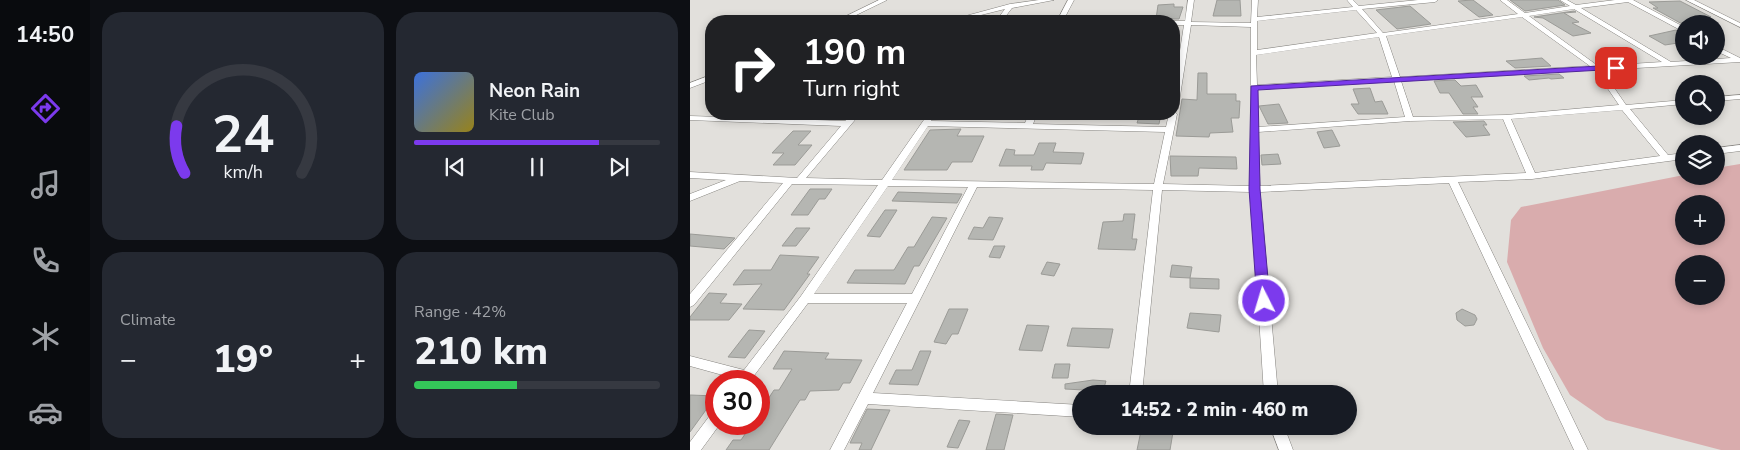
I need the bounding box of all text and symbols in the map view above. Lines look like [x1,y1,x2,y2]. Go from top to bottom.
map controls [1675,15,1725,305]
button: sound [1675,15,1725,65]
text: 14:50 [16,20,74,50]
text: 190 m [803,29,906,76]
icon: right [720,35,785,100]
pin [1595,47,1637,89]
icon: arrive [1602,54,1630,82]
text: Turn right [803,74,899,104]
button: search [1675,75,1725,125]
text: Neon Rain [489,78,580,104]
icon: directions [28,91,63,126]
text: 24 [212,99,274,170]
text: Kite Club [489,104,555,126]
button: layers [1675,135,1725,185]
icon: previous [441,153,469,181]
icon: pause [523,153,551,181]
icon: next [605,153,633,181]
text: km/h [223,160,263,184]
icon: music [28,167,63,202]
button: + [1675,195,1725,245]
icon: phone [28,243,63,278]
button: − [1675,255,1725,305]
position arrow [1237,274,1289,326]
text: Range · 42% [414,301,506,323]
text: Climate [120,309,175,331]
icon: climate [28,319,63,354]
text: 210 km [414,326,548,377]
text: 19° [213,334,273,385]
text: − [120,341,137,379]
text: + [349,341,366,379]
speed limit sign: 30 [705,370,770,435]
icon: car [28,395,63,430]
text: 14:52 · 2 min · 460 m [1121,397,1308,423]

